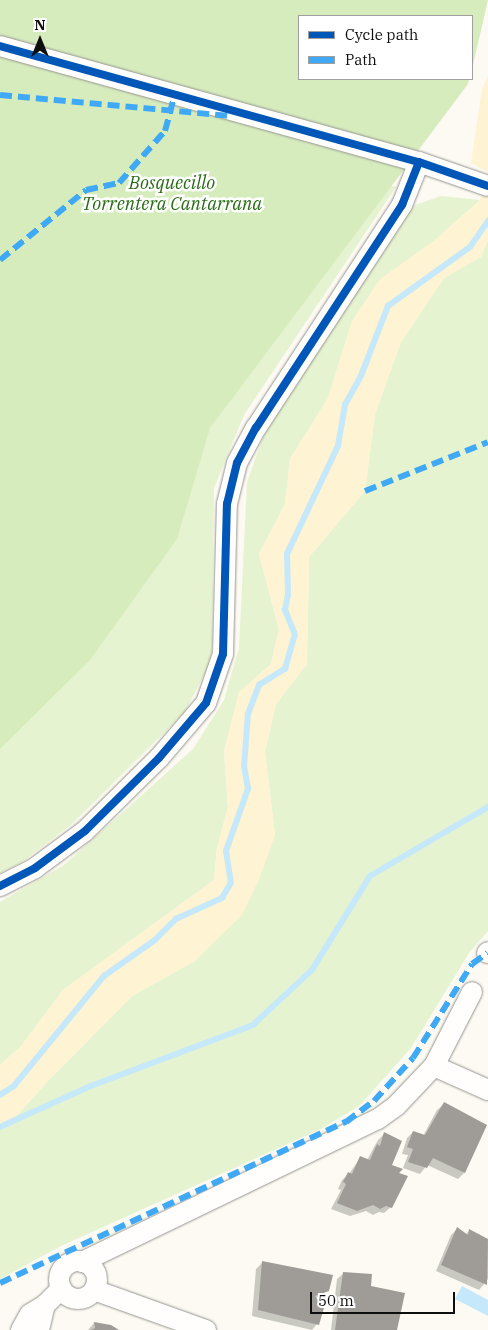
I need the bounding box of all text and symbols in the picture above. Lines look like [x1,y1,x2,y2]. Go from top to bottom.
north arrow [15,15,65,65]
legend [298,15,473,80]
text: N [34,16,46,34]
text: Cycle path [345,25,418,44]
text: Path [345,50,377,69]
park label: Bosquecillo Torrentera Cantarrana [82,173,262,215]
scale bar [313,1282,458,1314]
text: 50 m [318,1291,354,1310]

